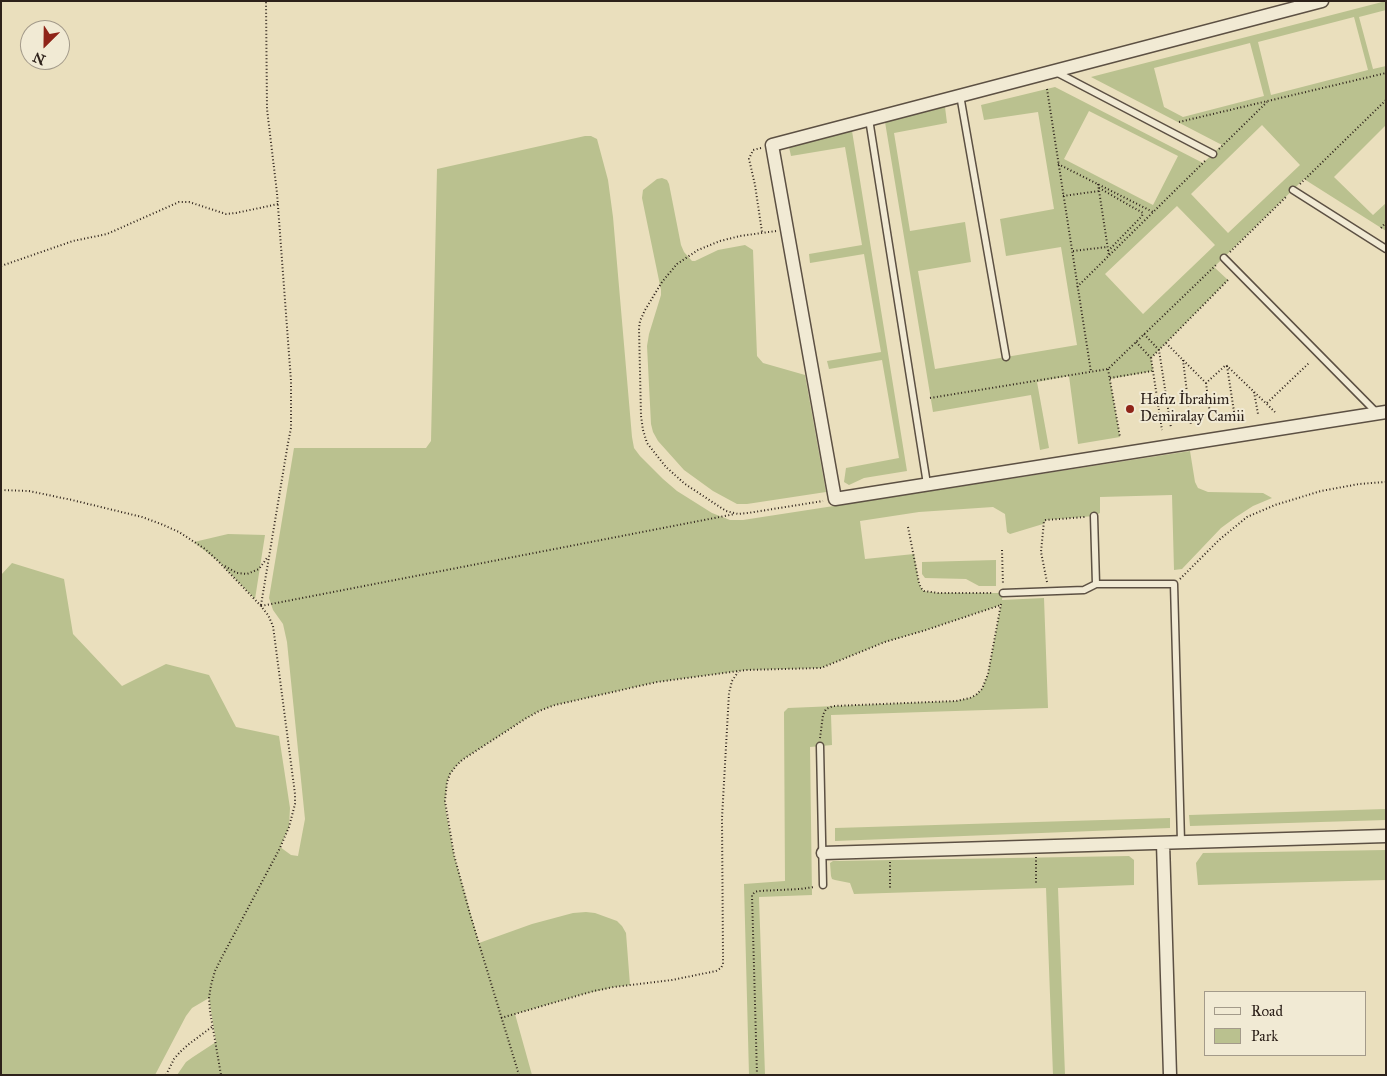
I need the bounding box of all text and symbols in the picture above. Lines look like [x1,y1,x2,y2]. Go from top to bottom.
north arrow [20,20,70,70]
text: N [31,48,48,68]
place label: Hafız İbrahim Demiralay Camii [1140,391,1245,426]
marker: Hafız İbrahim Demiralay Camii [1124,403,1136,415]
legend [1204,991,1367,1056]
text: Road [1251,1002,1283,1020]
text: Park [1251,1027,1278,1045]

